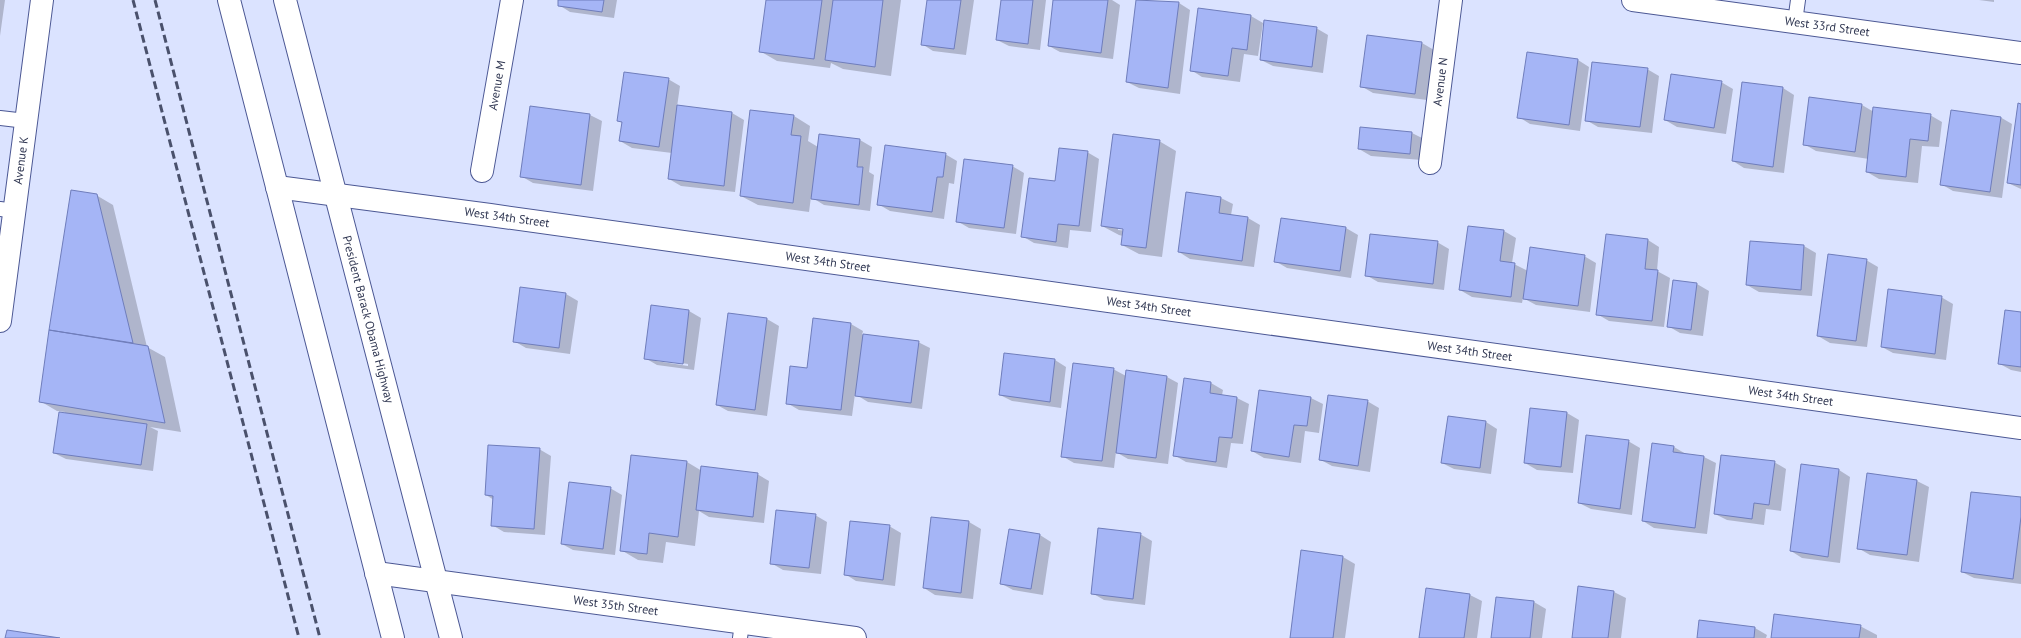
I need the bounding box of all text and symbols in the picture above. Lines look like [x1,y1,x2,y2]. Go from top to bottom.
street label: West 33rd Street [1784,13,1871,39]
street label: Avenue N [1429,56,1451,107]
street label: Avenue M [485,59,508,111]
street label: Avenue K [10,135,31,185]
street label: West 34th Street [464,204,550,230]
street label: President Barack Obama Highway [340,234,398,405]
street label: West 34th Street [785,248,871,275]
street label: West 34th Street [1105,293,1192,319]
street label: West 34th Street [1426,337,1513,364]
street label: West 34th Street [1747,382,1834,409]
street label: West 35th Street [572,592,659,618]

